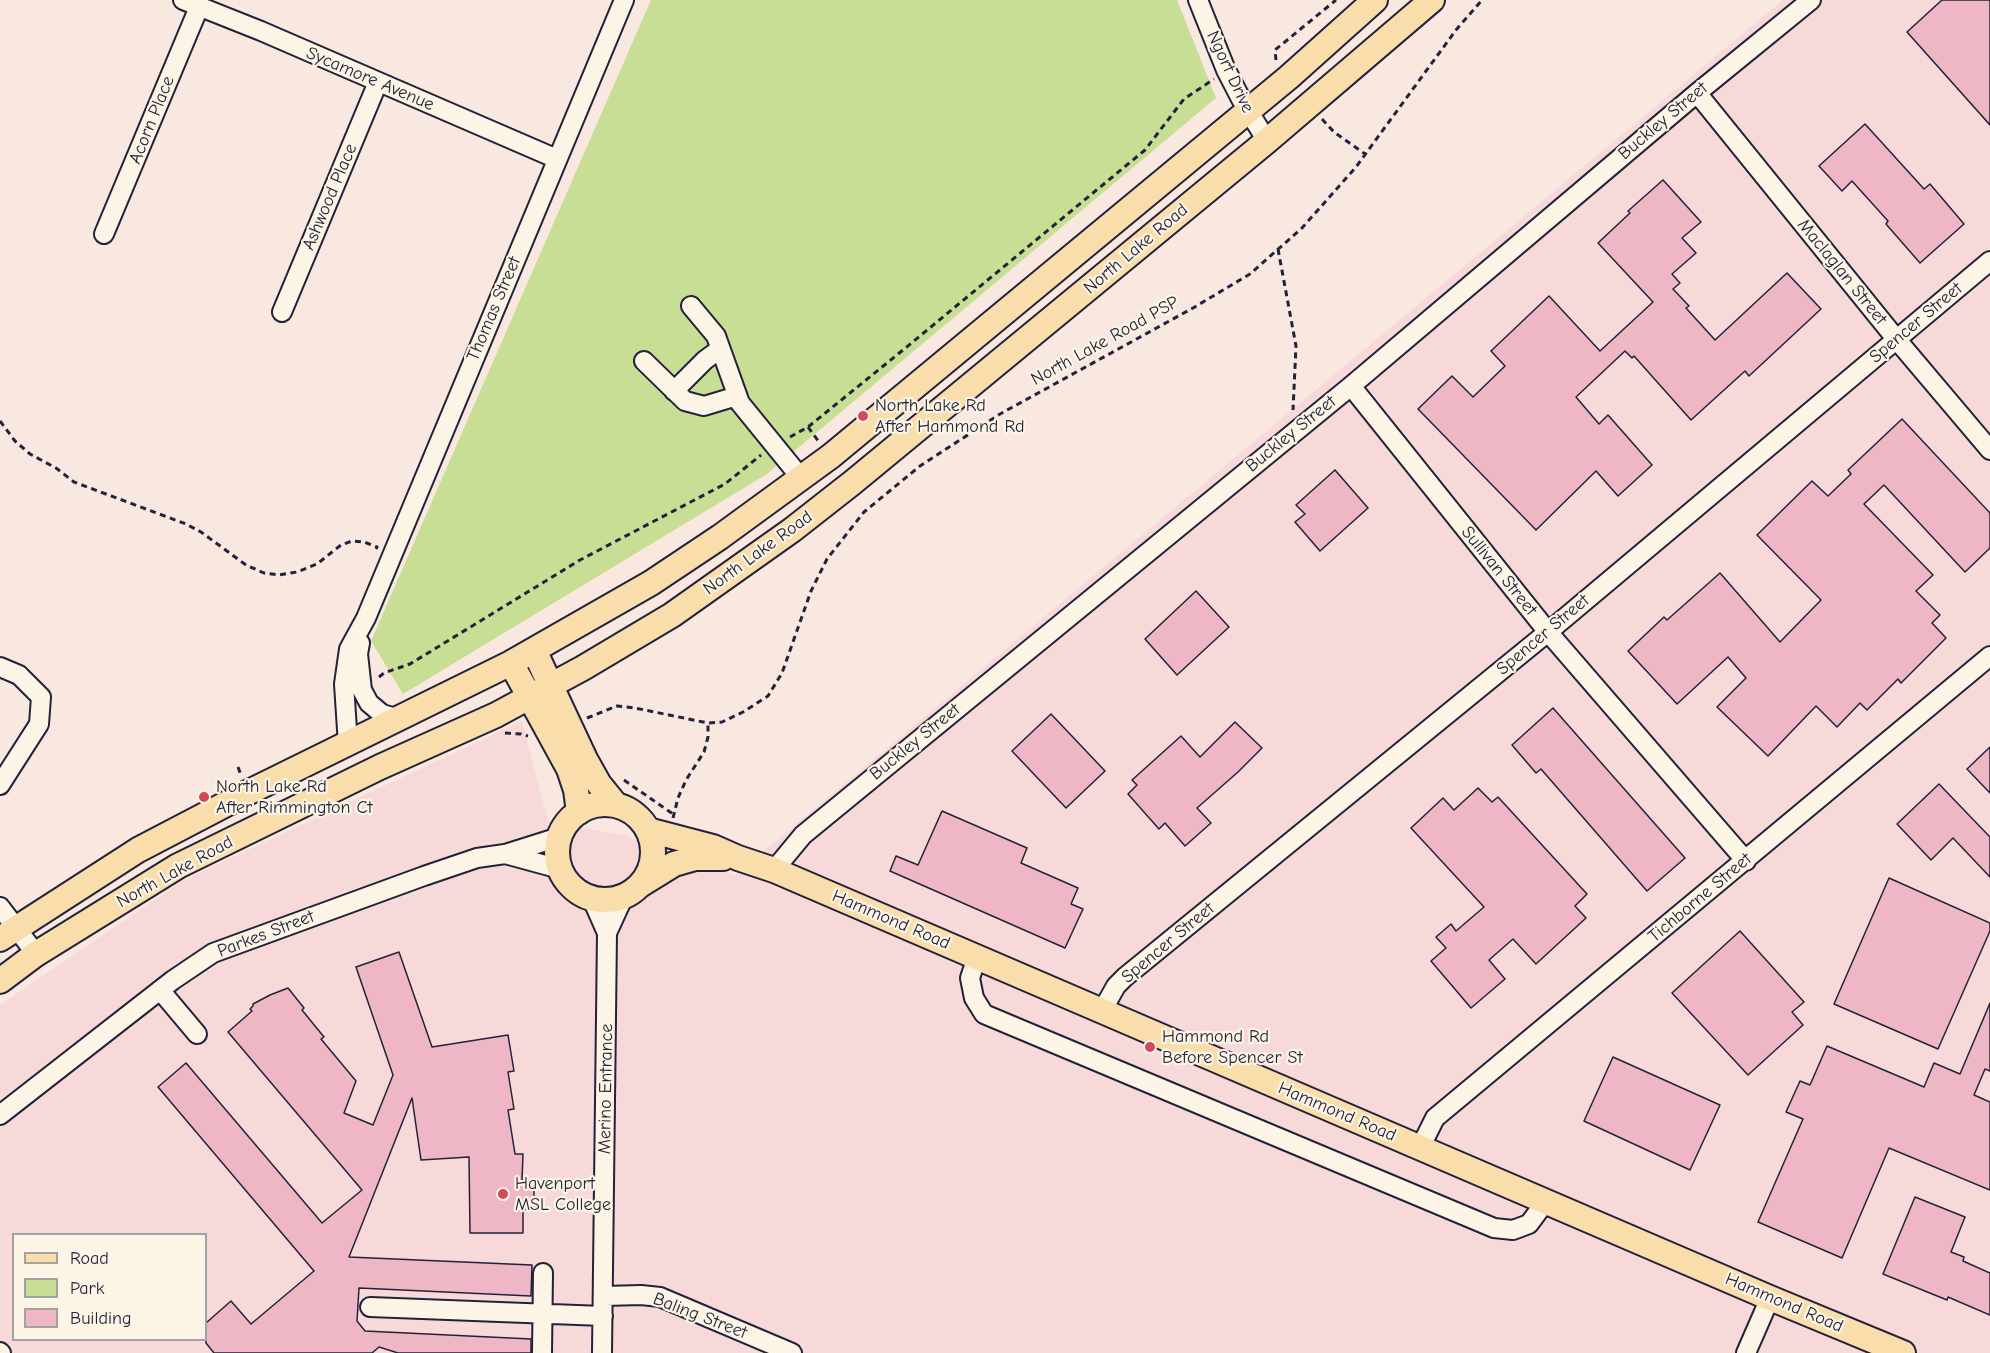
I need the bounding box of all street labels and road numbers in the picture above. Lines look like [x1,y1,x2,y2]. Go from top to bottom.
street label: Ngort Drive [1202,28,1258,116]
street label: Sycamore Avenue [303,42,437,116]
street label: Acorn Place [125,73,179,167]
street label: Buckley Street [1614,77,1712,165]
street label: Ashwood Place [298,140,362,254]
street label: North Lake Road [1079,199,1193,299]
street label: Maclaglan Street [1793,215,1891,329]
street label: Thomas Street [462,254,526,364]
street label: Spencer Street [1865,278,1967,368]
street label: North Lake Road PSP [1027,291,1183,391]
street label: Buckley Street [1242,391,1340,477]
street label: North Lake Road [699,506,817,600]
street label: Sullivan Street [1456,522,1542,620]
street label: Spencer Street [1492,590,1594,680]
street label: Buckley Street [866,699,964,785]
street label: North Lake Road [113,831,237,913]
street label: Tichborne Street [1644,849,1756,947]
street label: Hammond Road [829,885,953,955]
street label: Spencer Street [1117,898,1219,988]
street label: Parkes Street [215,906,317,962]
street label: Merino Entrance [594,1024,618,1154]
street label: Hammond Road [1275,1077,1399,1147]
street label: Hammond Road [1722,1268,1846,1338]
street label: Baling Street [650,1288,750,1344]

